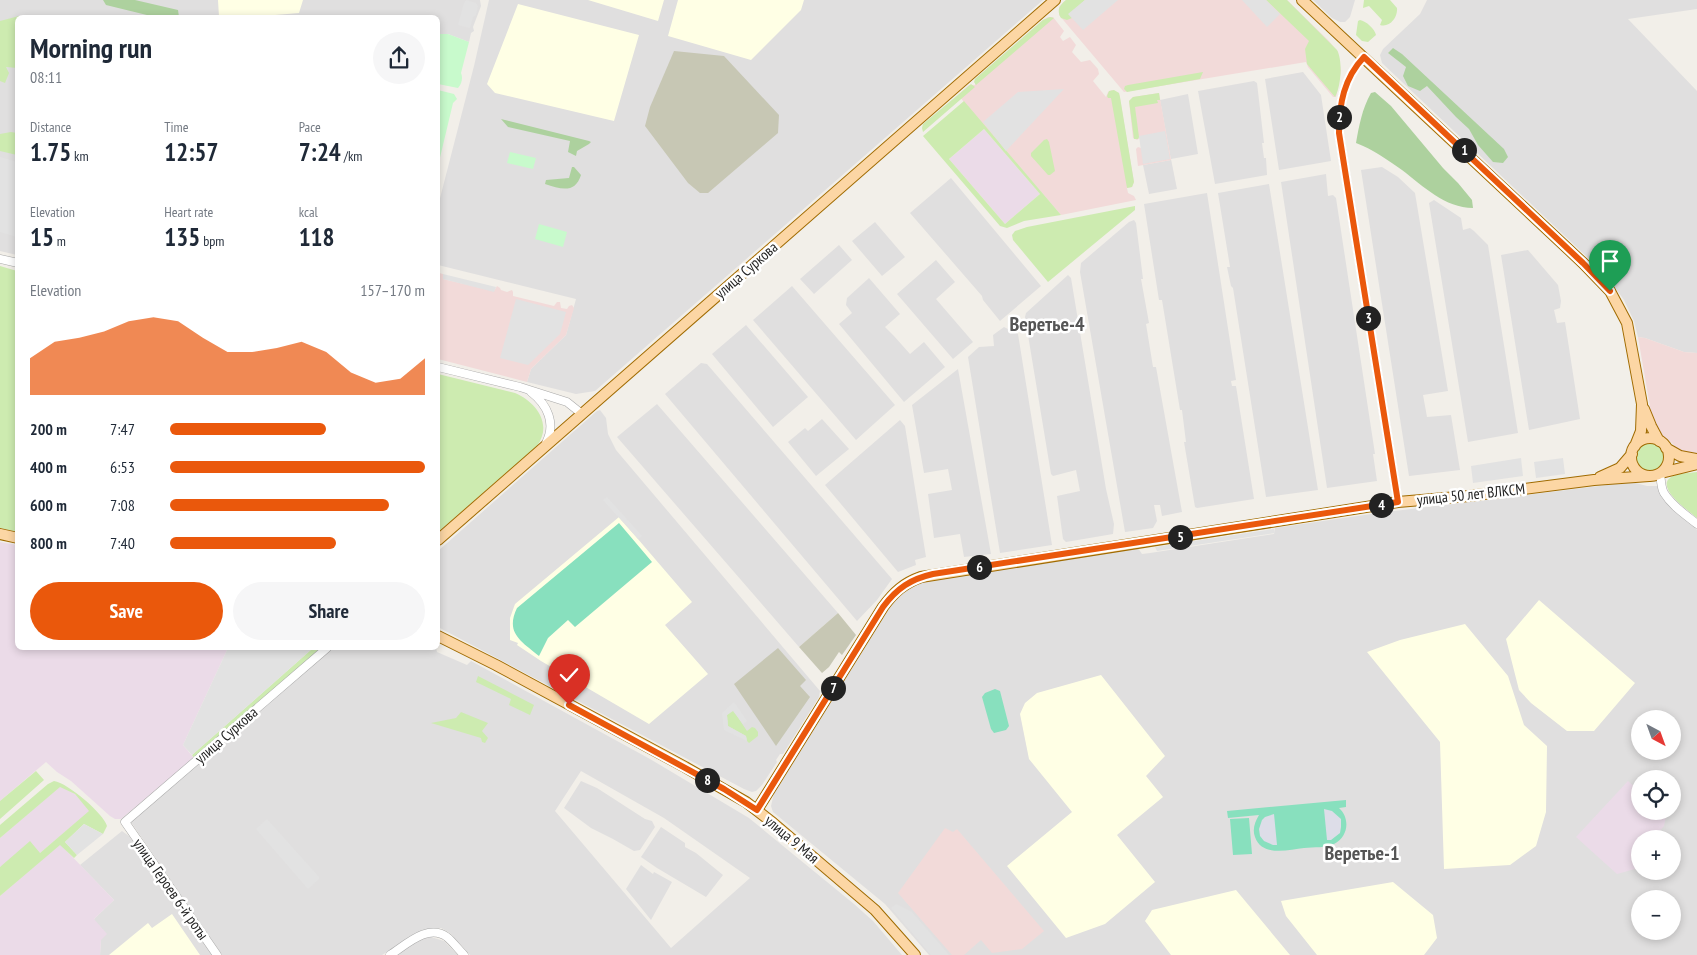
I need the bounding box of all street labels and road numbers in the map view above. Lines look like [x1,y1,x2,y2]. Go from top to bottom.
street label: улица Суркова [711,238,781,302]
street label: улица 50 лет ВЛКСМ [1416,479,1526,509]
street label: улица Суркова [191,703,261,767]
street label: улица 9 Мая [761,811,823,867]
street label: улица Героев 6-й роты [129,835,213,943]

